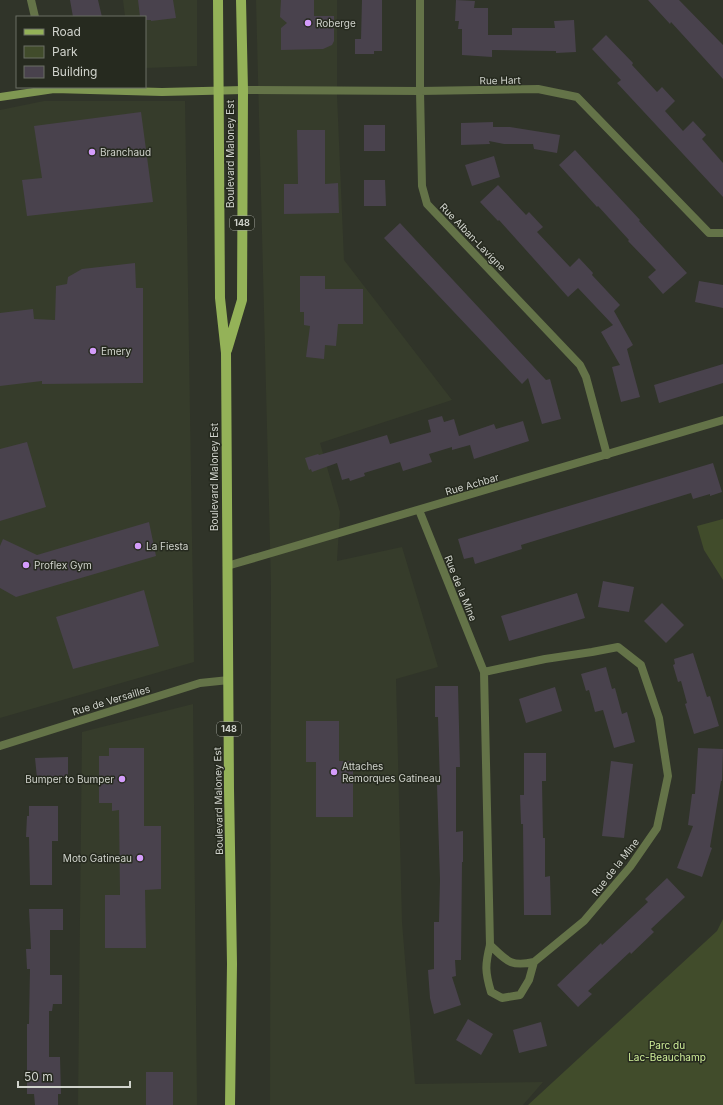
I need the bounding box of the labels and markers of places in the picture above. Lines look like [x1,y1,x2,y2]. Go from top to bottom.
place label: Roberge [316,17,356,29]
marker: Roberge [303,18,313,28]
place label: Branchaud [100,146,151,158]
marker: Branchaud [87,147,97,157]
place label: Emery [101,345,132,357]
marker: Emery [88,346,98,356]
place label: La Fiesta [146,540,188,552]
marker: La Fiesta [133,541,143,551]
place label: Proflex Gym [34,559,92,571]
marker: Proflex Gym [21,560,31,570]
place label: Attaches Remorques Gatineau [342,760,441,784]
marker: Attaches Remorques Gatineau [329,767,339,777]
place label: Bumper to Bumper [25,773,114,785]
marker: Bumper to Bumper [117,774,127,784]
place label: Moto Gatineau [63,852,132,864]
marker: Moto Gatineau [135,853,145,863]

